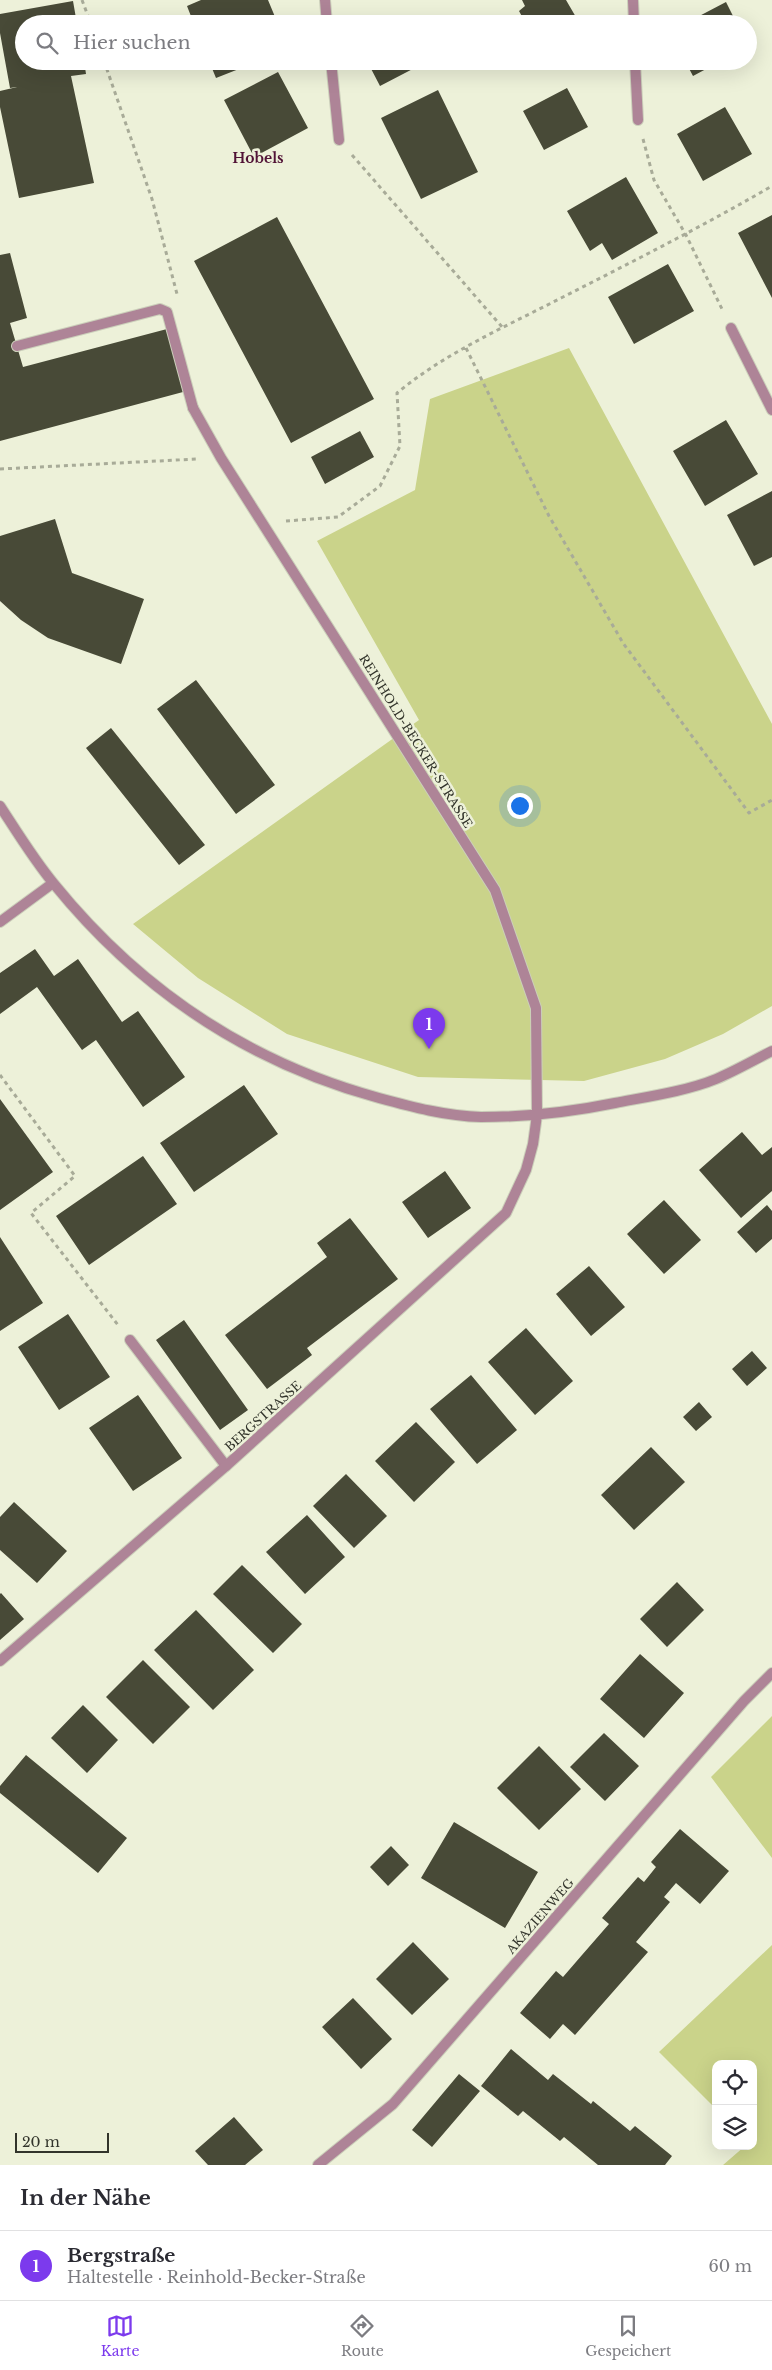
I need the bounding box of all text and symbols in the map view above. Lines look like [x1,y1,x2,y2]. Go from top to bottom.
search box [15,15,757,70]
icon: search [33,29,61,57]
text: Hier suchen [73,31,191,54]
district label: Hobels [232,149,284,167]
street label: REINHOLD-BECKER-STRASSE [356,652,476,831]
your location [507,793,533,819]
pin: 1 [413,1008,445,1049]
street label: BERGSTRASSE [222,1378,305,1454]
street label: AKAZIENWEG [503,1875,577,1957]
map controls [712,2060,757,2150]
button: locate [712,2060,757,2105]
button: layers [712,2105,757,2150]
scale bar [15,2130,109,2153]
text: 20 m [22,2133,60,2151]
text: In der Nähe [20,2185,151,2211]
text: Bergstraße [67,2244,175,2267]
text: 1 [33,2256,39,2276]
text: 60 m [709,2256,752,2276]
text: Haltestelle · Reinhold-Becker-Straße [67,2267,366,2287]
tab: Karte [101,2312,139,2360]
tab: Route [341,2312,384,2360]
tab: Gespeichert [585,2312,671,2360]

